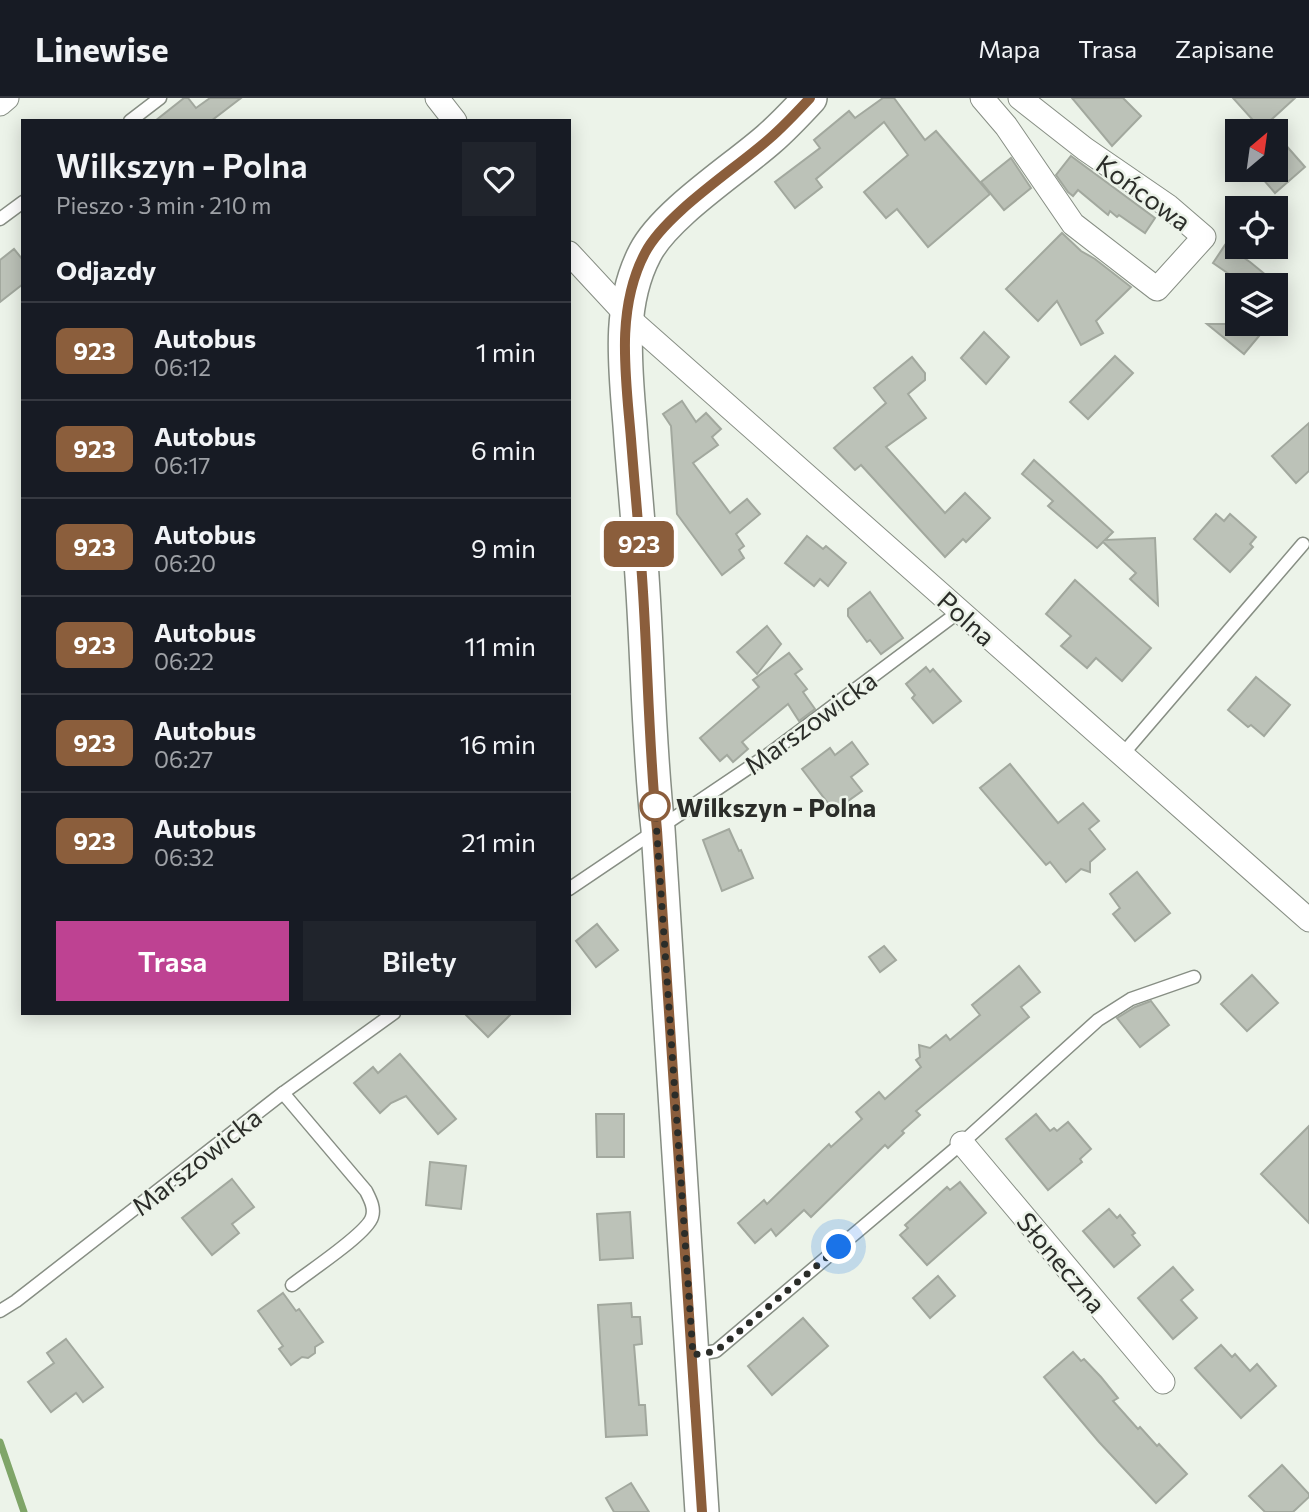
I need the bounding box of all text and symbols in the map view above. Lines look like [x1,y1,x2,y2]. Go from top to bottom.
text: Linewise [35,28,169,69]
text: Mapa [978,34,1040,63]
text: Trasa [1078,34,1137,63]
text: Zapisane [1175,34,1274,63]
north arrow [1225,119,1288,182]
map controls [1225,119,1288,336]
button: heart [462,142,536,216]
text: Wilkszyn - Polna [56,144,308,185]
street label: Końcowa [1091,147,1197,237]
text: Pieszo · 3 min · 210 m [56,191,271,219]
button: locate [1225,196,1288,259]
text: Odjazdy [56,254,156,285]
button: layers [1225,273,1288,336]
text: Autobus [154,322,256,353]
text: 923 [73,336,116,365]
text: 1 min [476,336,536,367]
text: 06:12 [154,353,211,381]
text: Autobus [154,420,256,451]
text: 923 [73,434,116,463]
text: 6 min [471,434,536,465]
text: 06:17 [154,451,210,479]
text: Autobus [154,518,256,549]
line badge: 923 [599,521,679,567]
text: 923 [618,529,660,558]
text: 923 [73,532,116,561]
text: 9 min [471,532,536,563]
text: 06:20 [154,549,216,577]
street label: Polna [932,584,1002,652]
text: Autobus [154,616,256,647]
text: 923 [73,630,116,659]
text: 11 min [465,630,536,661]
text: 06:22 [154,647,214,675]
street label: Marszowicka [738,664,882,780]
text: Autobus [154,714,256,745]
text: 923 [73,728,116,757]
text: 16 min [460,728,536,759]
text: 06:27 [154,745,213,773]
marker: Wilkszyn - Polna [640,791,670,821]
place label: Wilkszyn - Polna [676,791,876,822]
text: Autobus [154,812,256,843]
text: 923 [73,826,116,855]
text: 21 min [461,826,536,857]
text: 06:32 [154,843,214,871]
button: Trasa [56,921,289,1001]
button: Bilety [303,921,536,1001]
street label: Marszowicka [125,1101,267,1221]
street label: Słoneczna [1011,1205,1113,1319]
your location [821,1229,856,1264]

